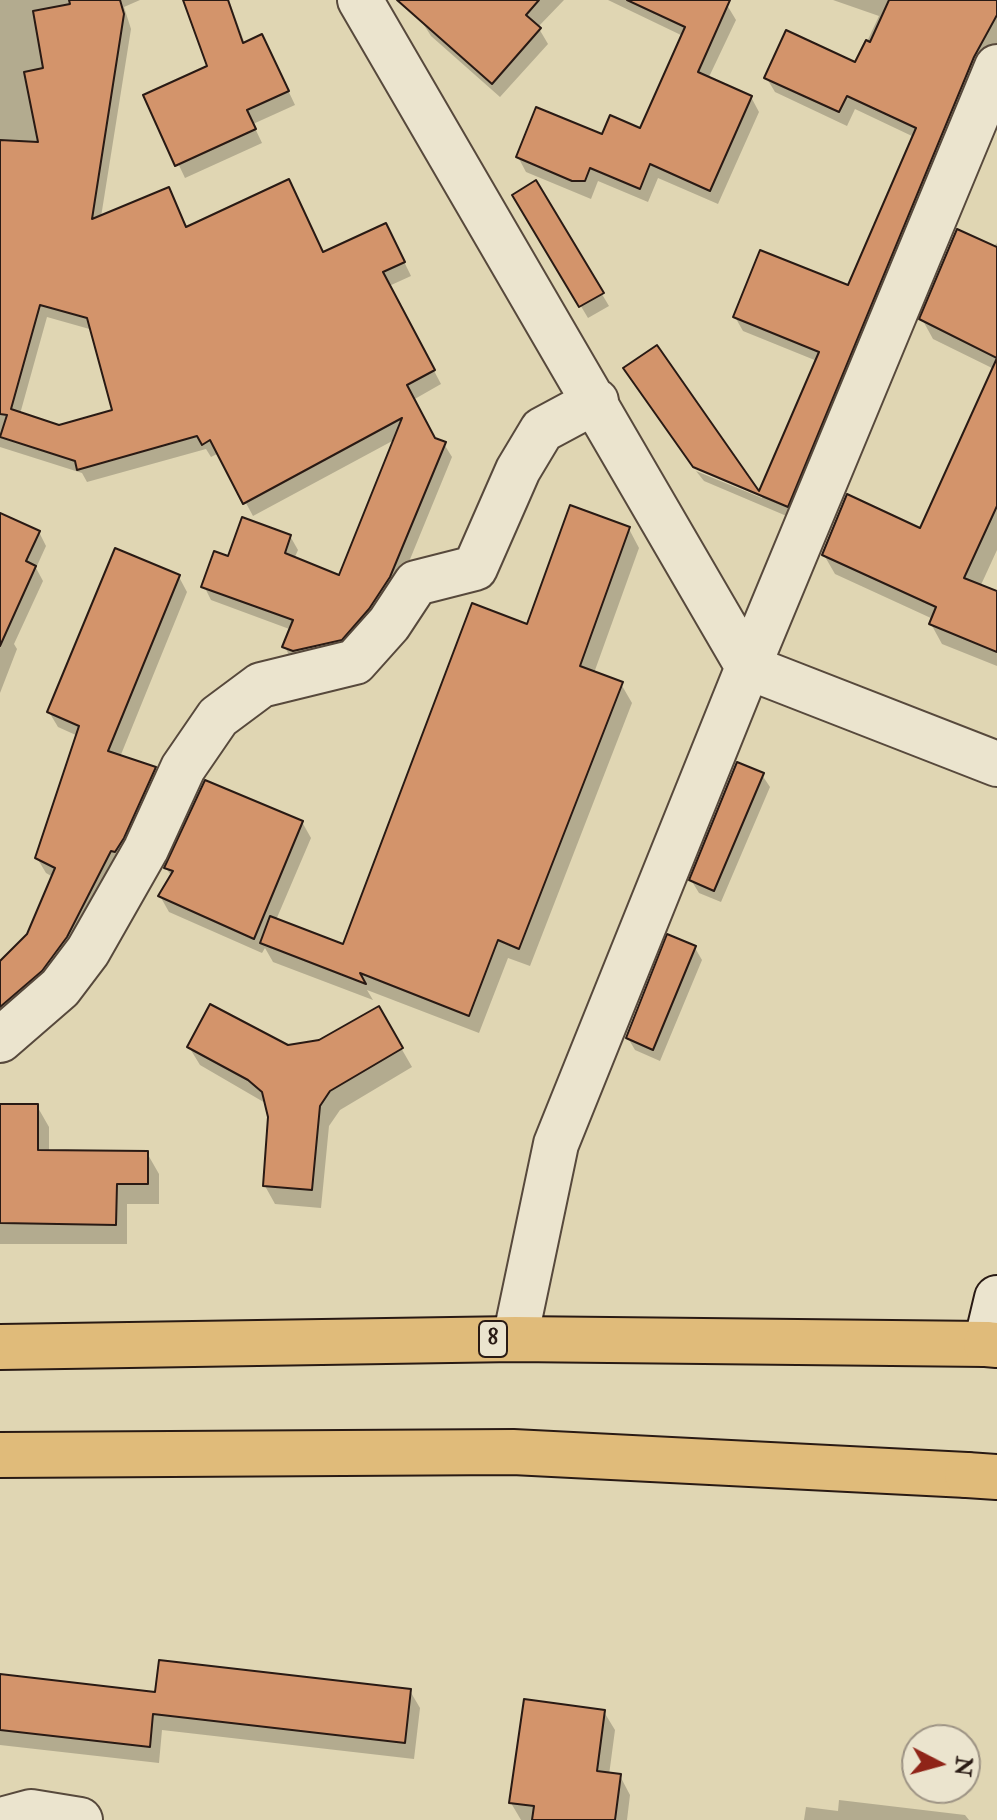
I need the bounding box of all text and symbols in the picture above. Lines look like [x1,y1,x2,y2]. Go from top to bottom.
road number: 8 [479,1321,507,1357]
north arrow [901,1724,981,1804]
text: N [948,1755,978,1778]

